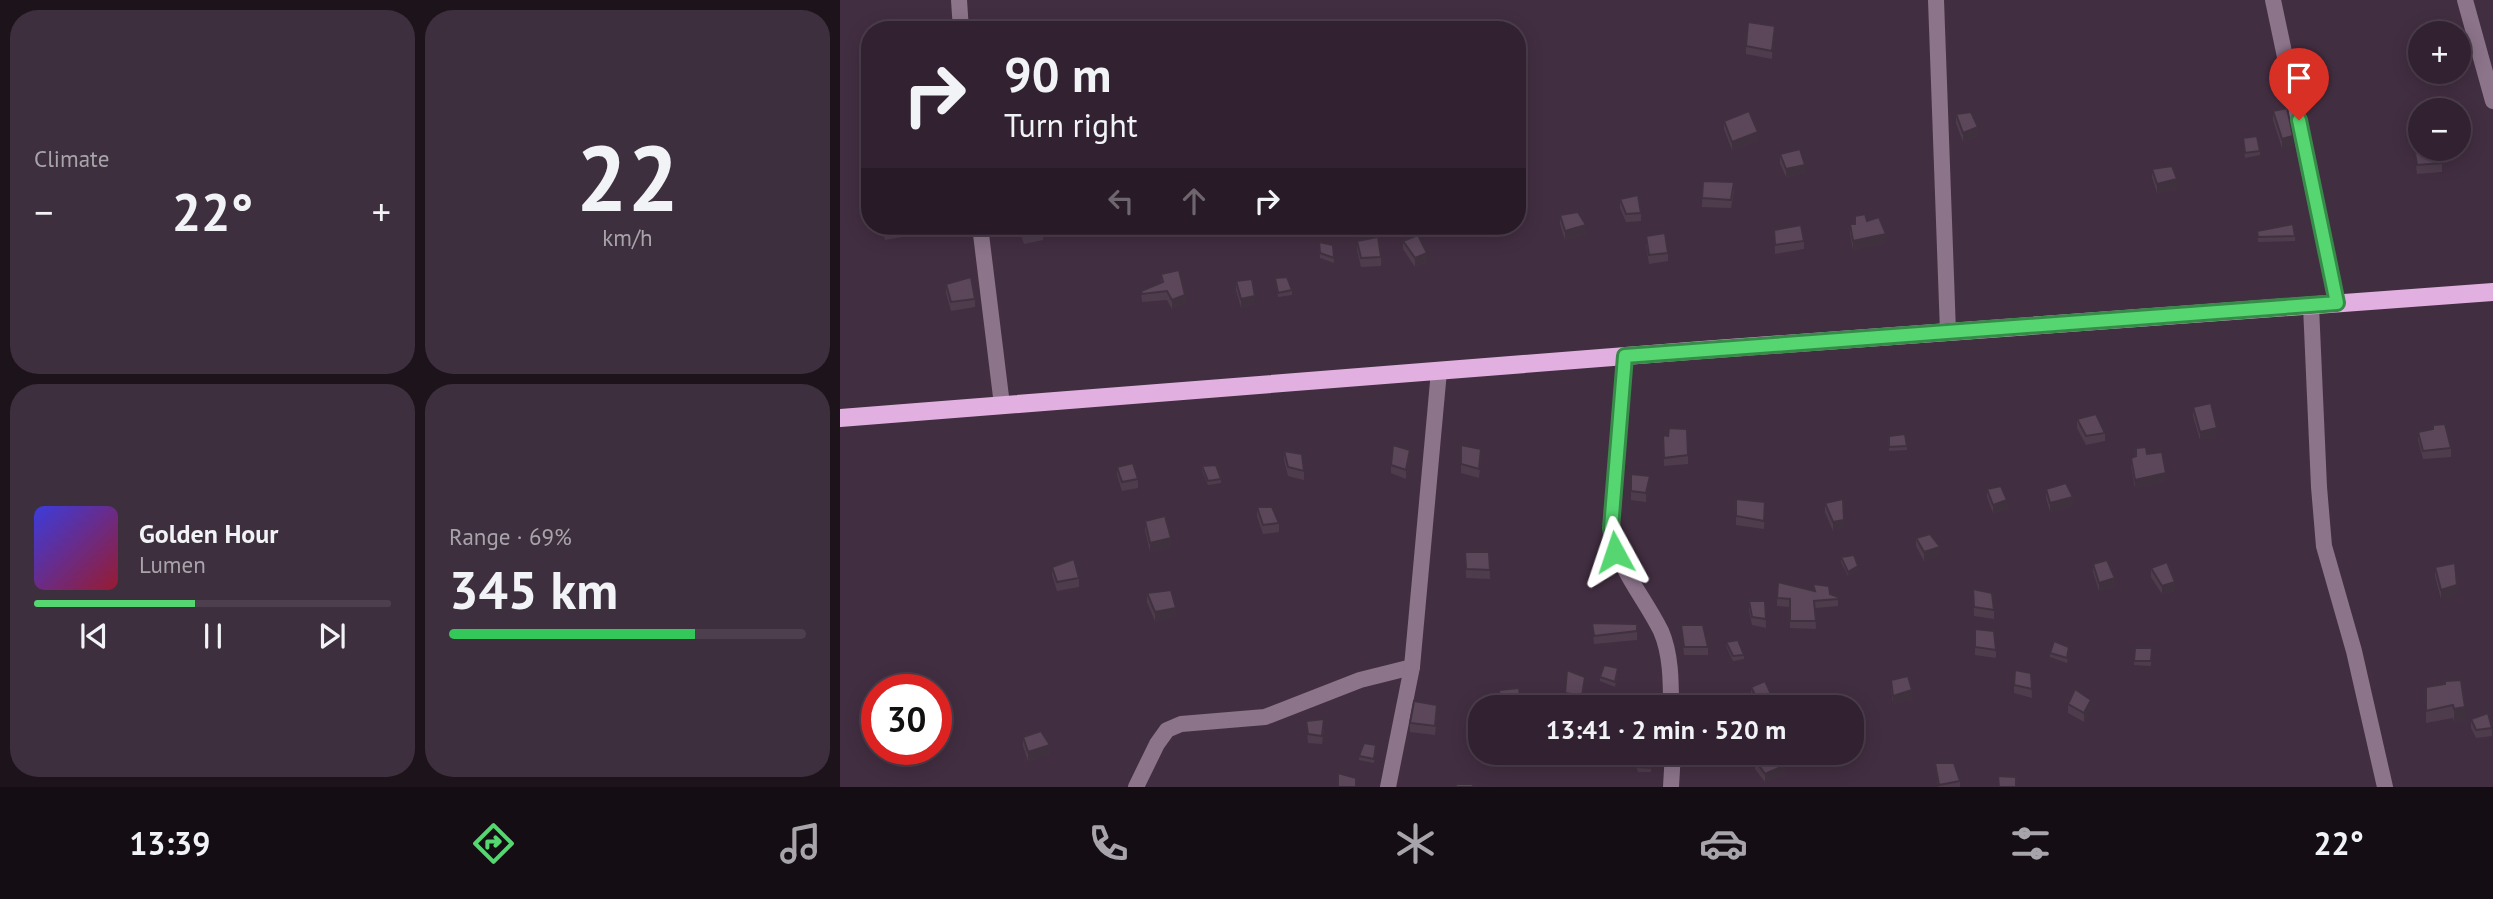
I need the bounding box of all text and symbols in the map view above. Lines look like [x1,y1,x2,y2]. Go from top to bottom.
map controls [2408,21,2471,161]
button: + [2408,21,2471,84]
text: 90 m [1004,42,1111,106]
pin [2269,48,2329,120]
icon: right [889,49,980,140]
icon: arrive [2280,59,2318,97]
button: − [2408,98,2471,161]
text: Turn right [1004,104,1138,146]
text: 22 [576,118,679,236]
text: Climate [34,144,109,173]
text: 22° [172,178,253,245]
icon: left [1102,182,1140,220]
icon: ahead [1175,182,1213,220]
icon: right [1248,182,1286,220]
text: − [34,187,53,236]
text: + [372,187,391,236]
text: km/h [602,223,653,252]
position arrow [1578,515,1652,589]
text: Golden Hour [139,517,278,550]
text: Range · 69% [449,522,572,551]
text: Lumen [139,550,206,579]
text: 345 km [449,556,618,623]
icon: previous [75,617,113,655]
icon: pause [194,617,232,655]
icon: next [313,617,351,655]
speed limit sign: 30 [861,674,952,765]
text: 13:41 · 2 min · 520 m [1546,713,1786,746]
icon: directions [469,819,518,868]
icon: music [776,819,825,868]
icon: phone [1084,819,1133,868]
icon: climate [1391,819,1440,868]
icon: car [1699,819,1748,868]
icon: filters [2006,819,2055,868]
text: 13:39 [129,822,210,864]
text: 22° [2313,822,2364,864]

